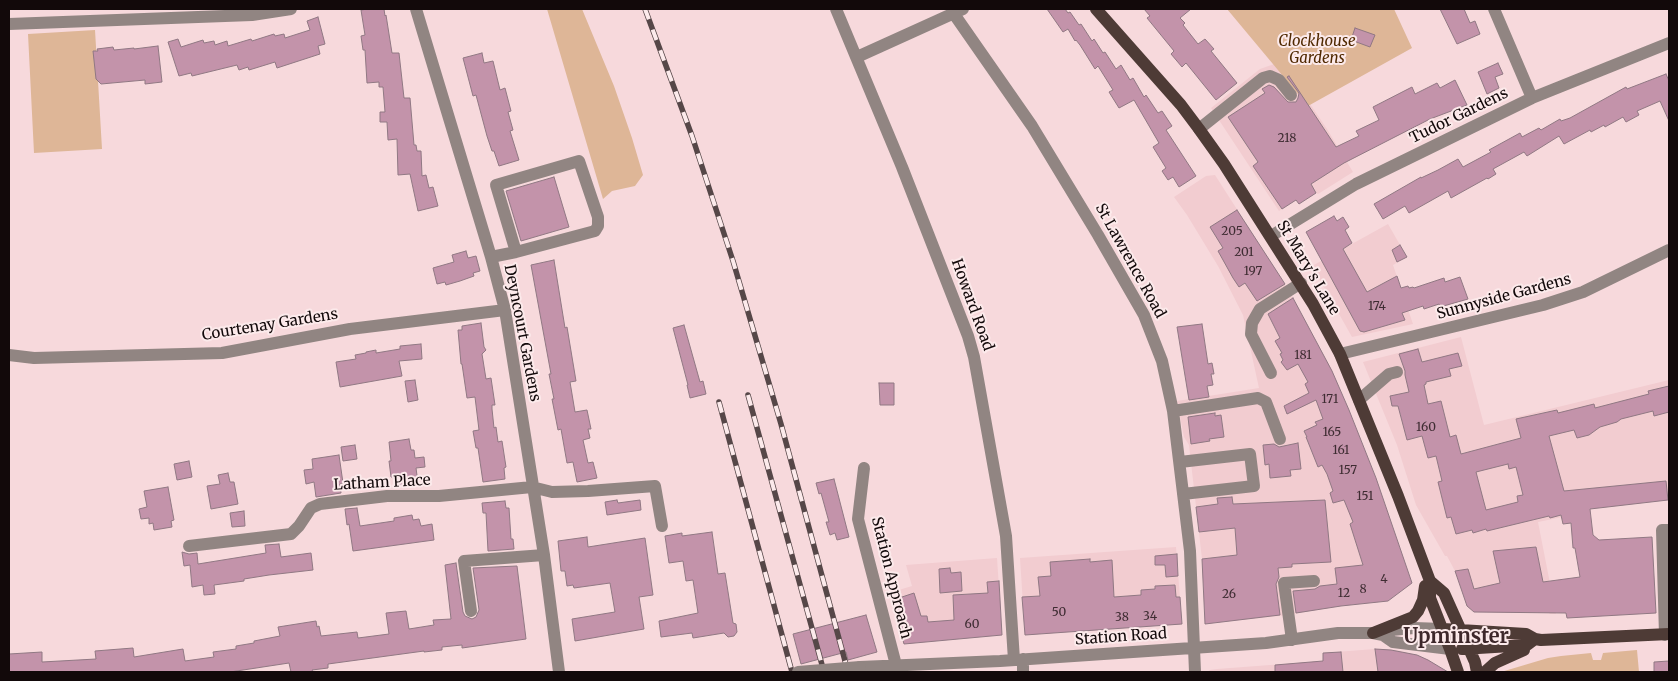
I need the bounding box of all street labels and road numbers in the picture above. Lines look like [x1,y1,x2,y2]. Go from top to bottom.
street label: Tudor Gardens [1407,84,1511,148]
street label: St Lawrence Road [1091,201,1169,321]
street label: St Mary's Lane [1273,218,1343,318]
street label: Howard Road [947,257,997,353]
street label: Deyncourt Gardens [500,263,544,403]
street label: Sunnyside Gardens [1435,270,1573,324]
street label: Courtenay Gardens [201,305,339,345]
street label: Latham Place [333,471,431,495]
street label: Station Approach [867,515,915,641]
street label: Station Road [1074,625,1168,649]

